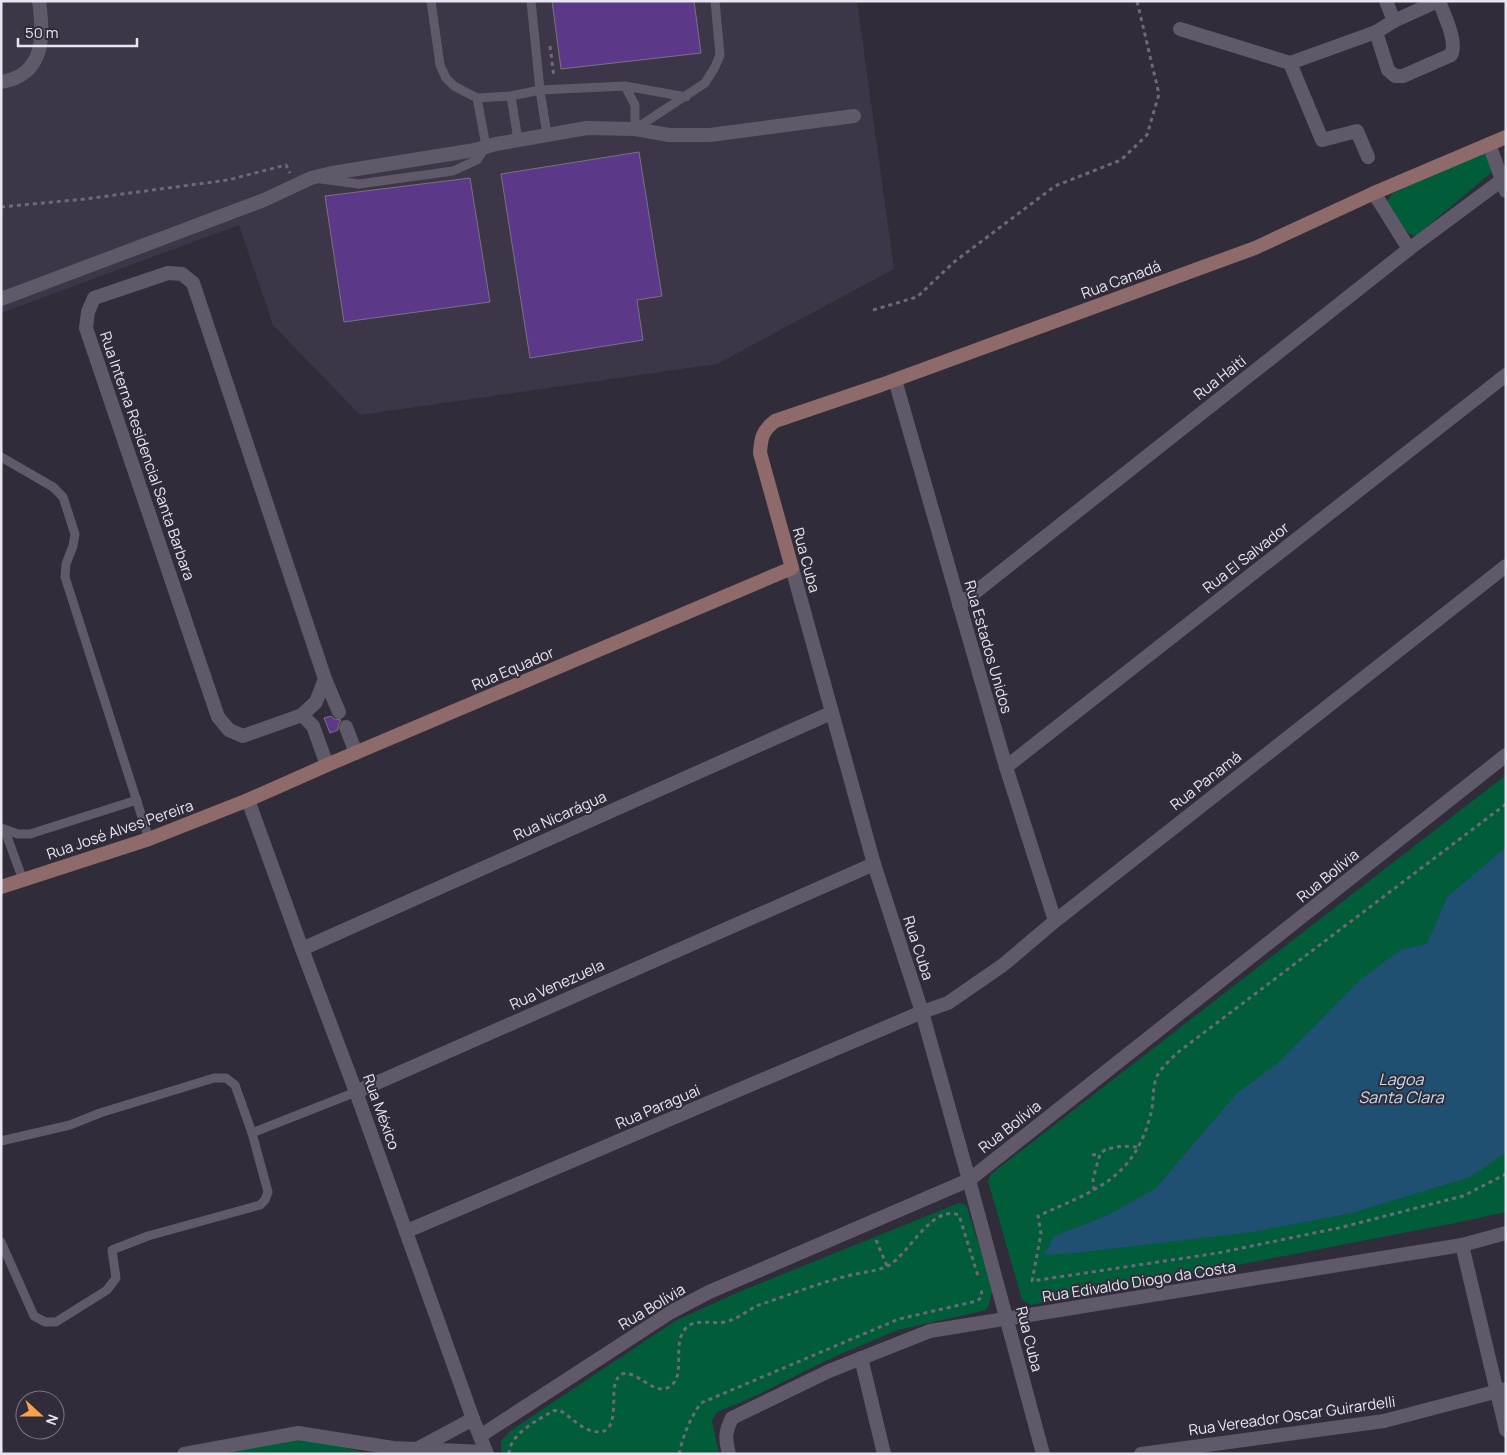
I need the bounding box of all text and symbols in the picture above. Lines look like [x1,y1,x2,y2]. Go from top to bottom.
scale bar [18,15,136,47]
text: 50 m [25,22,59,43]
street label: Rua Canadá [1078,255,1164,304]
street label: Rua Interna Residencial Santa Barbara [95,329,200,583]
street label: Rua Haiti [1189,350,1250,405]
street label: Rua El Salvador [1198,517,1294,598]
street label: Rua Cuba [788,525,825,595]
street label: Rua Estados Unidos [959,578,1018,716]
street label: Rua Equador [468,642,558,695]
street label: Rua Panamá [1166,746,1246,815]
street label: Rua Nicarágua [510,786,610,845]
street label: Rua José Alves Pereira [44,795,196,864]
street label: Rua Bolívia [1292,844,1363,907]
street label: Rua Cuba [898,913,939,983]
street label: Rua Venezuela [506,954,607,1015]
water label: Lagoa Santa Clara [1358,1068,1445,1108]
street label: Rua México [358,1071,405,1153]
street label: Rua Paraguai [612,1079,703,1134]
street label: Rua Bolívia [974,1095,1045,1158]
street label: Rua Edivaldo Diogo da Costa [1041,1256,1237,1307]
street label: Rua Bolívia [615,1278,689,1335]
street label: Rua Cuba [1011,1304,1048,1374]
north arrow [15,1390,65,1440]
street label: Rua Vereador Oscar Guirardelli [1187,1391,1397,1440]
text: N [42,1412,63,1428]

